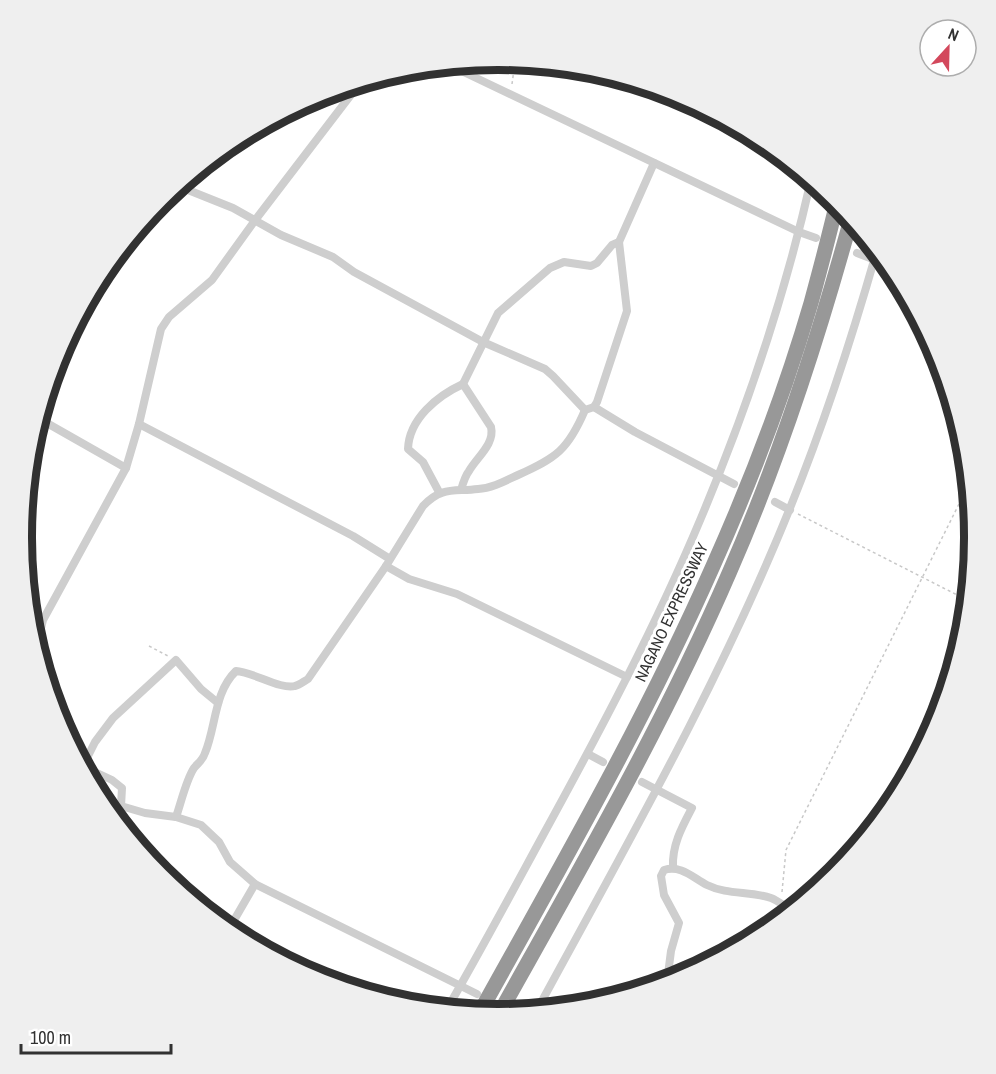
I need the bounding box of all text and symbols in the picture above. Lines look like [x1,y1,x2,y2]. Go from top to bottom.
north arrow [918,18,978,78]
text: N [945,22,962,46]
street label: NAGANO EXPRESSWAY [629,539,713,685]
scale bar [21,1017,171,1055]
text: 100 m [30,1025,71,1050]

